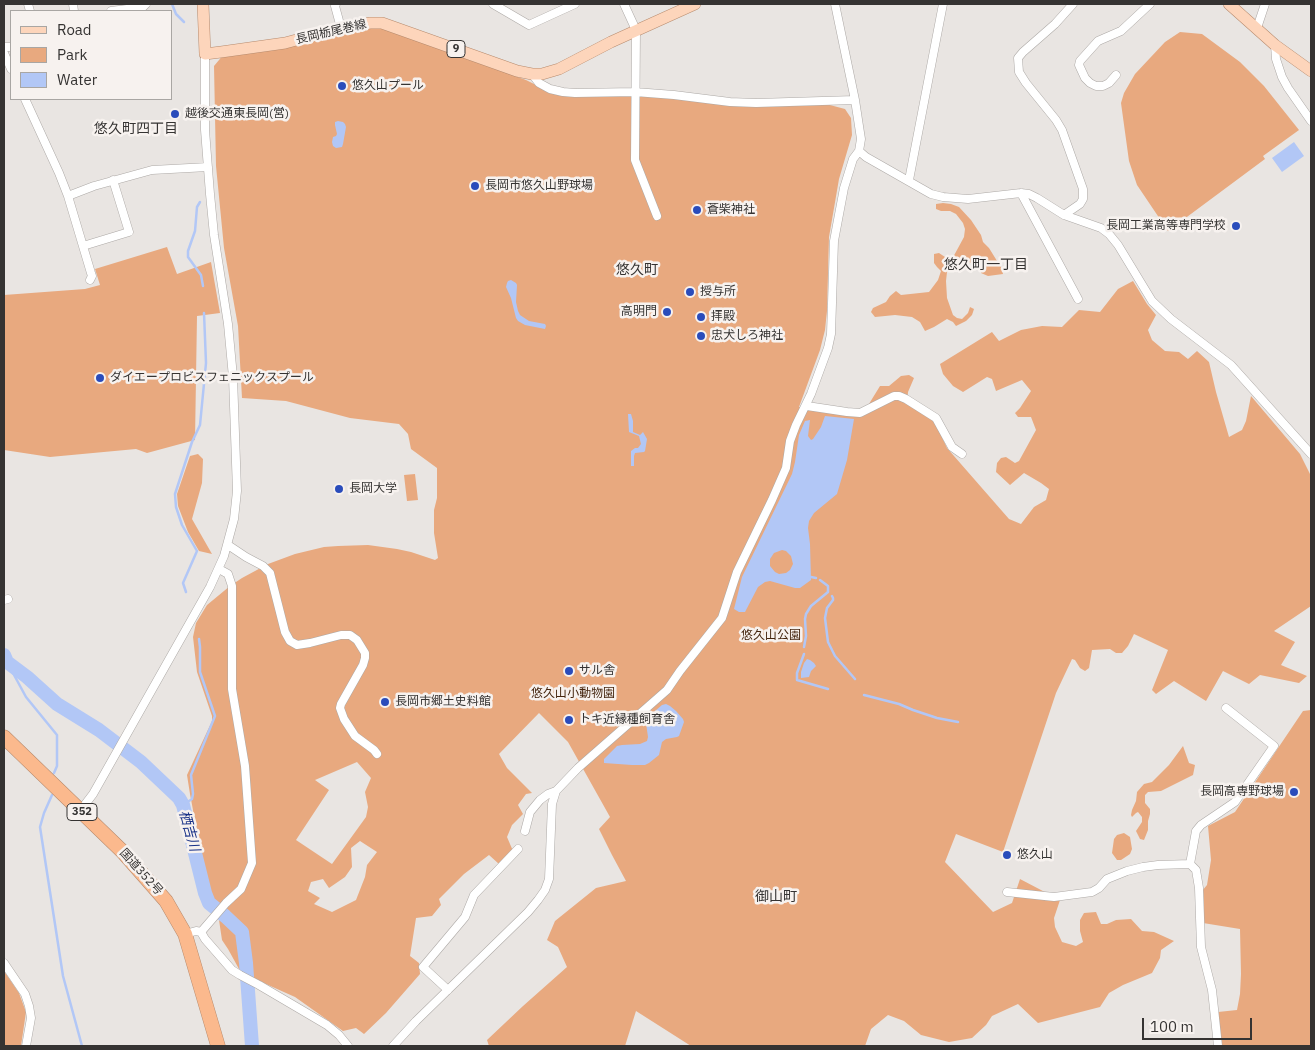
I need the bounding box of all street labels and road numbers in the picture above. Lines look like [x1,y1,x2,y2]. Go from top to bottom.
street label: 長岡栃尾巻線 [294,17,368,47]
road number: 9 [447,41,465,58]
road number: 352 [67,804,97,820]
street label: 国道352号 [116,846,166,898]

